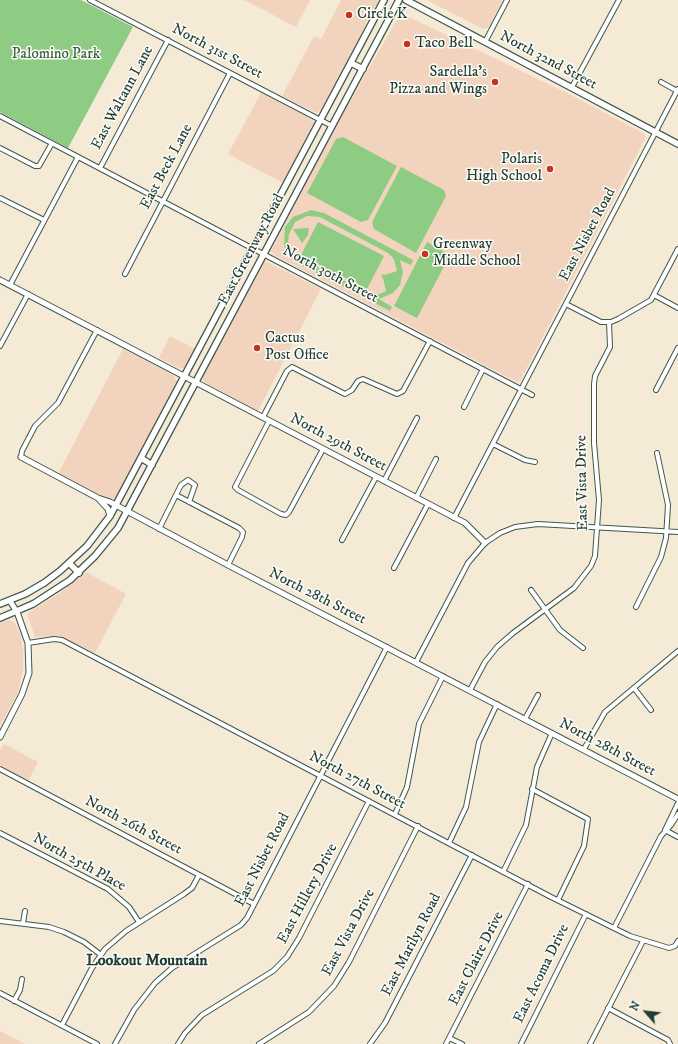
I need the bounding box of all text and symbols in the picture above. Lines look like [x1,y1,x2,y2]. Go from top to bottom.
place label: Circle K [357,6,407,24]
marker: Circle K [344,10,354,20]
street label: North 31st Street [168,21,266,83]
street label: North 32nd Street [496,28,600,94]
place label: Taco Bell [415,35,473,53]
marker: Taco Bell [402,39,412,49]
street label: East Waltann Lane [88,43,158,153]
park label: Palomino Park [12,46,100,64]
place label: Sardella's Pizza and Wings [389,64,487,99]
marker: Sardella's Pizza and Wings [490,77,500,87]
street label: East Beck Lane [137,121,197,213]
place label: Polaris High School [466,151,542,186]
marker: Polaris High School [545,164,555,174]
street label: East Nisbet Road [556,185,620,285]
street label: East Greenway Road [215,191,289,309]
place label: Greenway Middle School [433,236,521,271]
street label: North 30th Street [279,242,381,308]
marker: Greenway Middle School [420,249,430,259]
place label: Cactus Post Office [265,330,329,365]
marker: Cactus Post Office [252,343,262,353]
street label: North 29th Street [287,410,389,476]
street label: East Vista Drive [573,435,593,531]
street label: North 28th Street [265,565,369,629]
street label: North 28th Street [556,715,658,781]
street label: North 27th Street [306,748,408,814]
street label: North 26th Street [81,793,185,859]
street label: East Nisbet Road [232,810,294,910]
street label: North 25th Place [29,830,129,896]
street label: East Hillery Drive [274,841,342,947]
street label: East Vista Drive [319,886,379,980]
street label: East Marilyn Road [378,891,446,999]
street label: East Claire Drive [446,909,508,1009]
street label: East Acoma Drive [510,922,574,1026]
district label: Lookout Mountain [86,952,208,972]
north arrow [626,992,666,1032]
text: N [627,999,644,1014]

